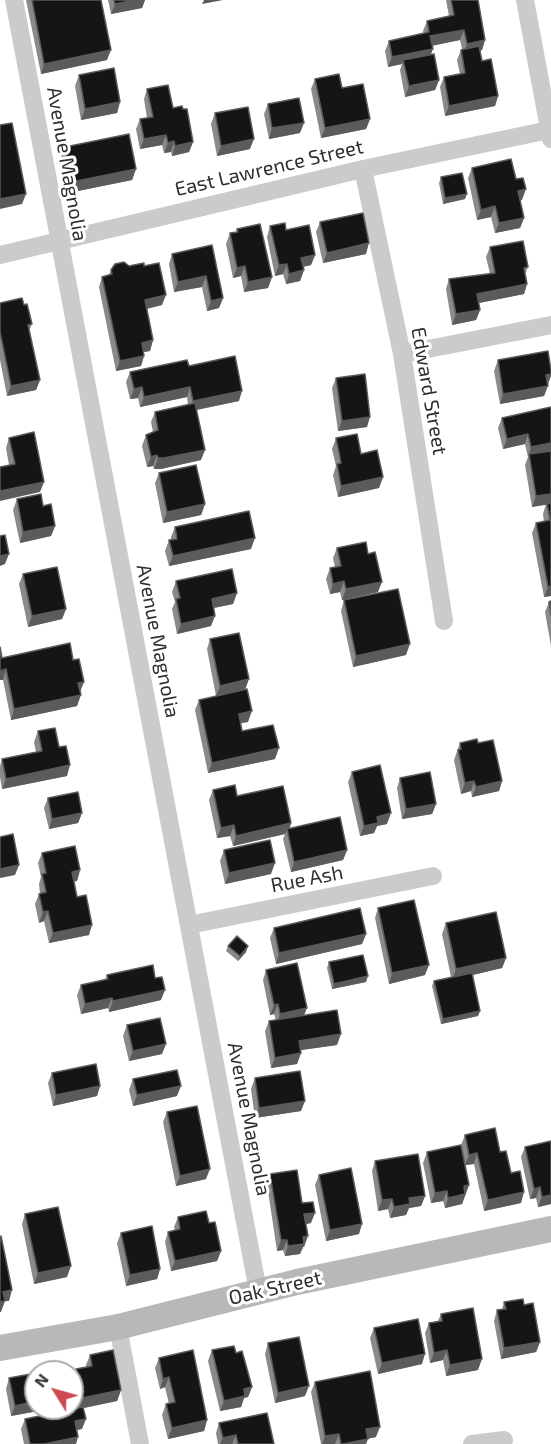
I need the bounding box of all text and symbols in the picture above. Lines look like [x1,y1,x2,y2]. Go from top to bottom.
street label: Avenue Magnolia [42,85,92,243]
street label: East Lawrence Street [172,135,366,201]
street label: Edward Street [406,325,452,457]
street label: Avenue Magnolia [131,562,185,720]
street label: Rue Ash [269,860,345,898]
street label: Avenue Magnolia [222,1040,276,1198]
street label: Oak Street [226,1266,324,1310]
north arrow [24,1360,84,1420]
text: N [30,1370,52,1390]

